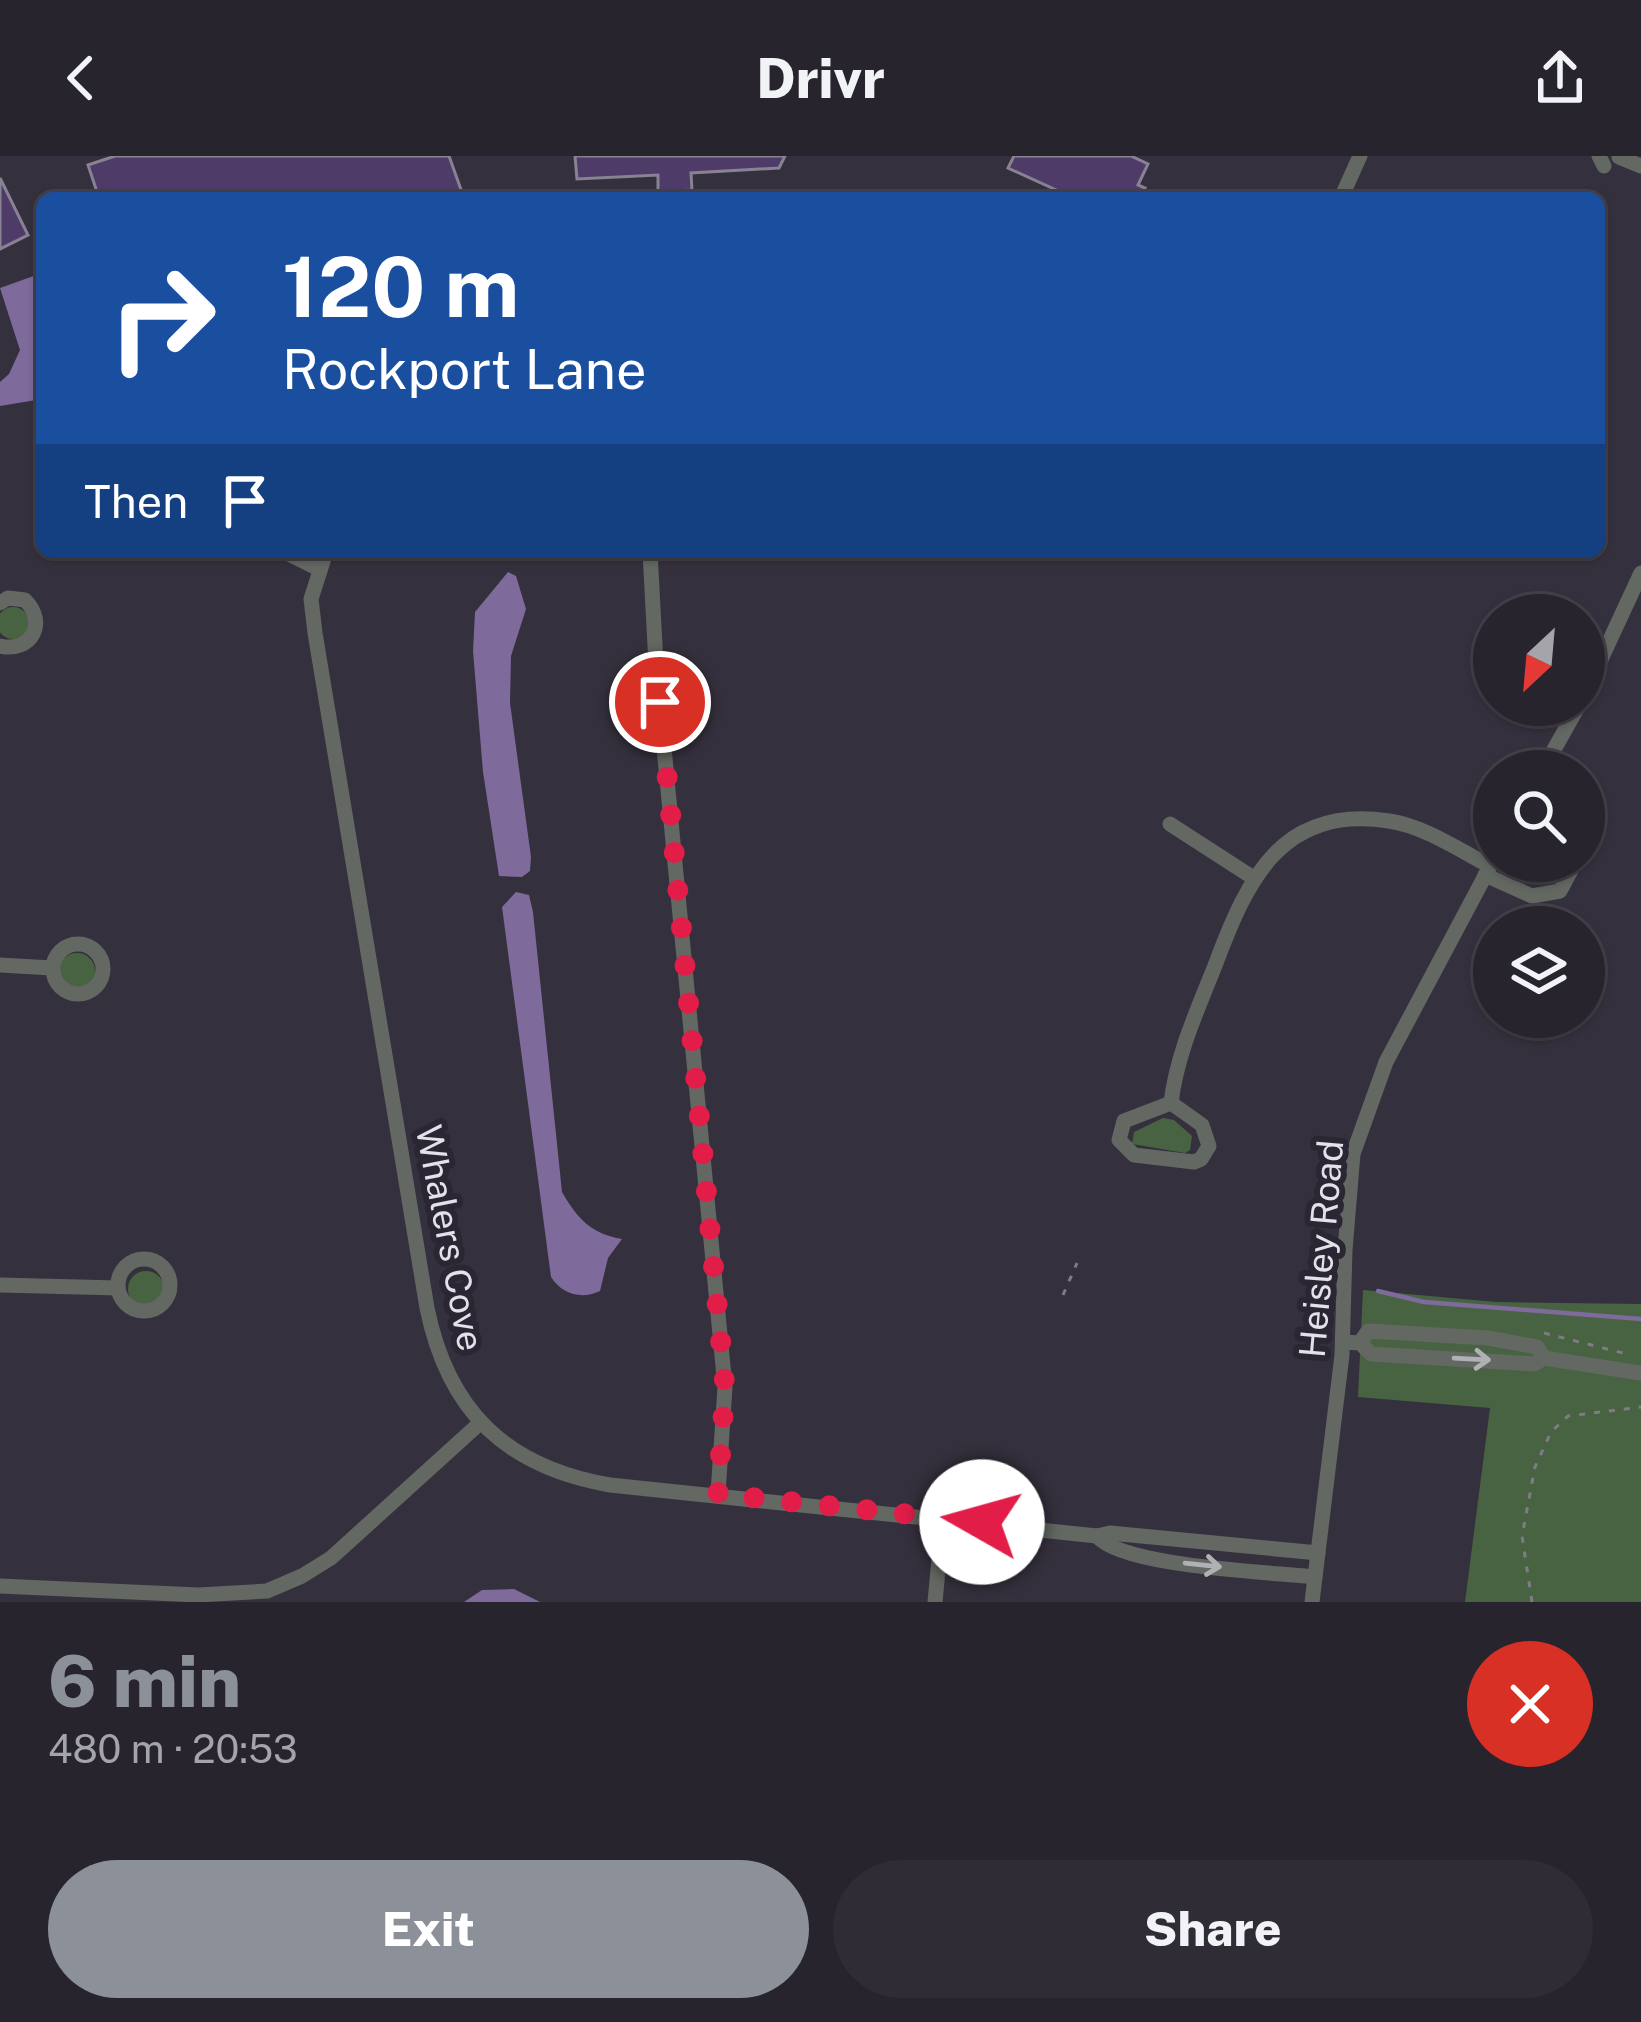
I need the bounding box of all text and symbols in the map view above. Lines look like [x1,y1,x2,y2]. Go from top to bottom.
icon: back [48,45,114,111]
icon: share [1527,45,1593,111]
text: Drivr [756,47,885,110]
text: 120 m [282,237,520,336]
icon: right [84,240,240,396]
text: Rockport Lane [282,338,647,401]
icon: arrive [212,468,278,534]
text: Then [84,475,188,528]
north arrow [1473,594,1605,726]
map controls [1473,594,1605,1038]
pin [609,651,711,753]
icon: arrive [627,669,693,735]
button: search [1473,750,1605,882]
button: layers [1473,906,1605,1038]
street label: Whalers Cove [408,1122,492,1354]
street label: Heisley Road [1291,1139,1351,1359]
one-way arrow [1452,1348,1491,1371]
position arrow [919,1459,1045,1585]
one-way arrow [1183,1554,1222,1577]
text: 6 min [48,1639,241,1723]
button: close [1467,1641,1593,1767]
text: 480 m · 20:53 [48,1726,298,1772]
button: Exit [48,1860,809,1998]
button: Share [833,1860,1593,1998]

